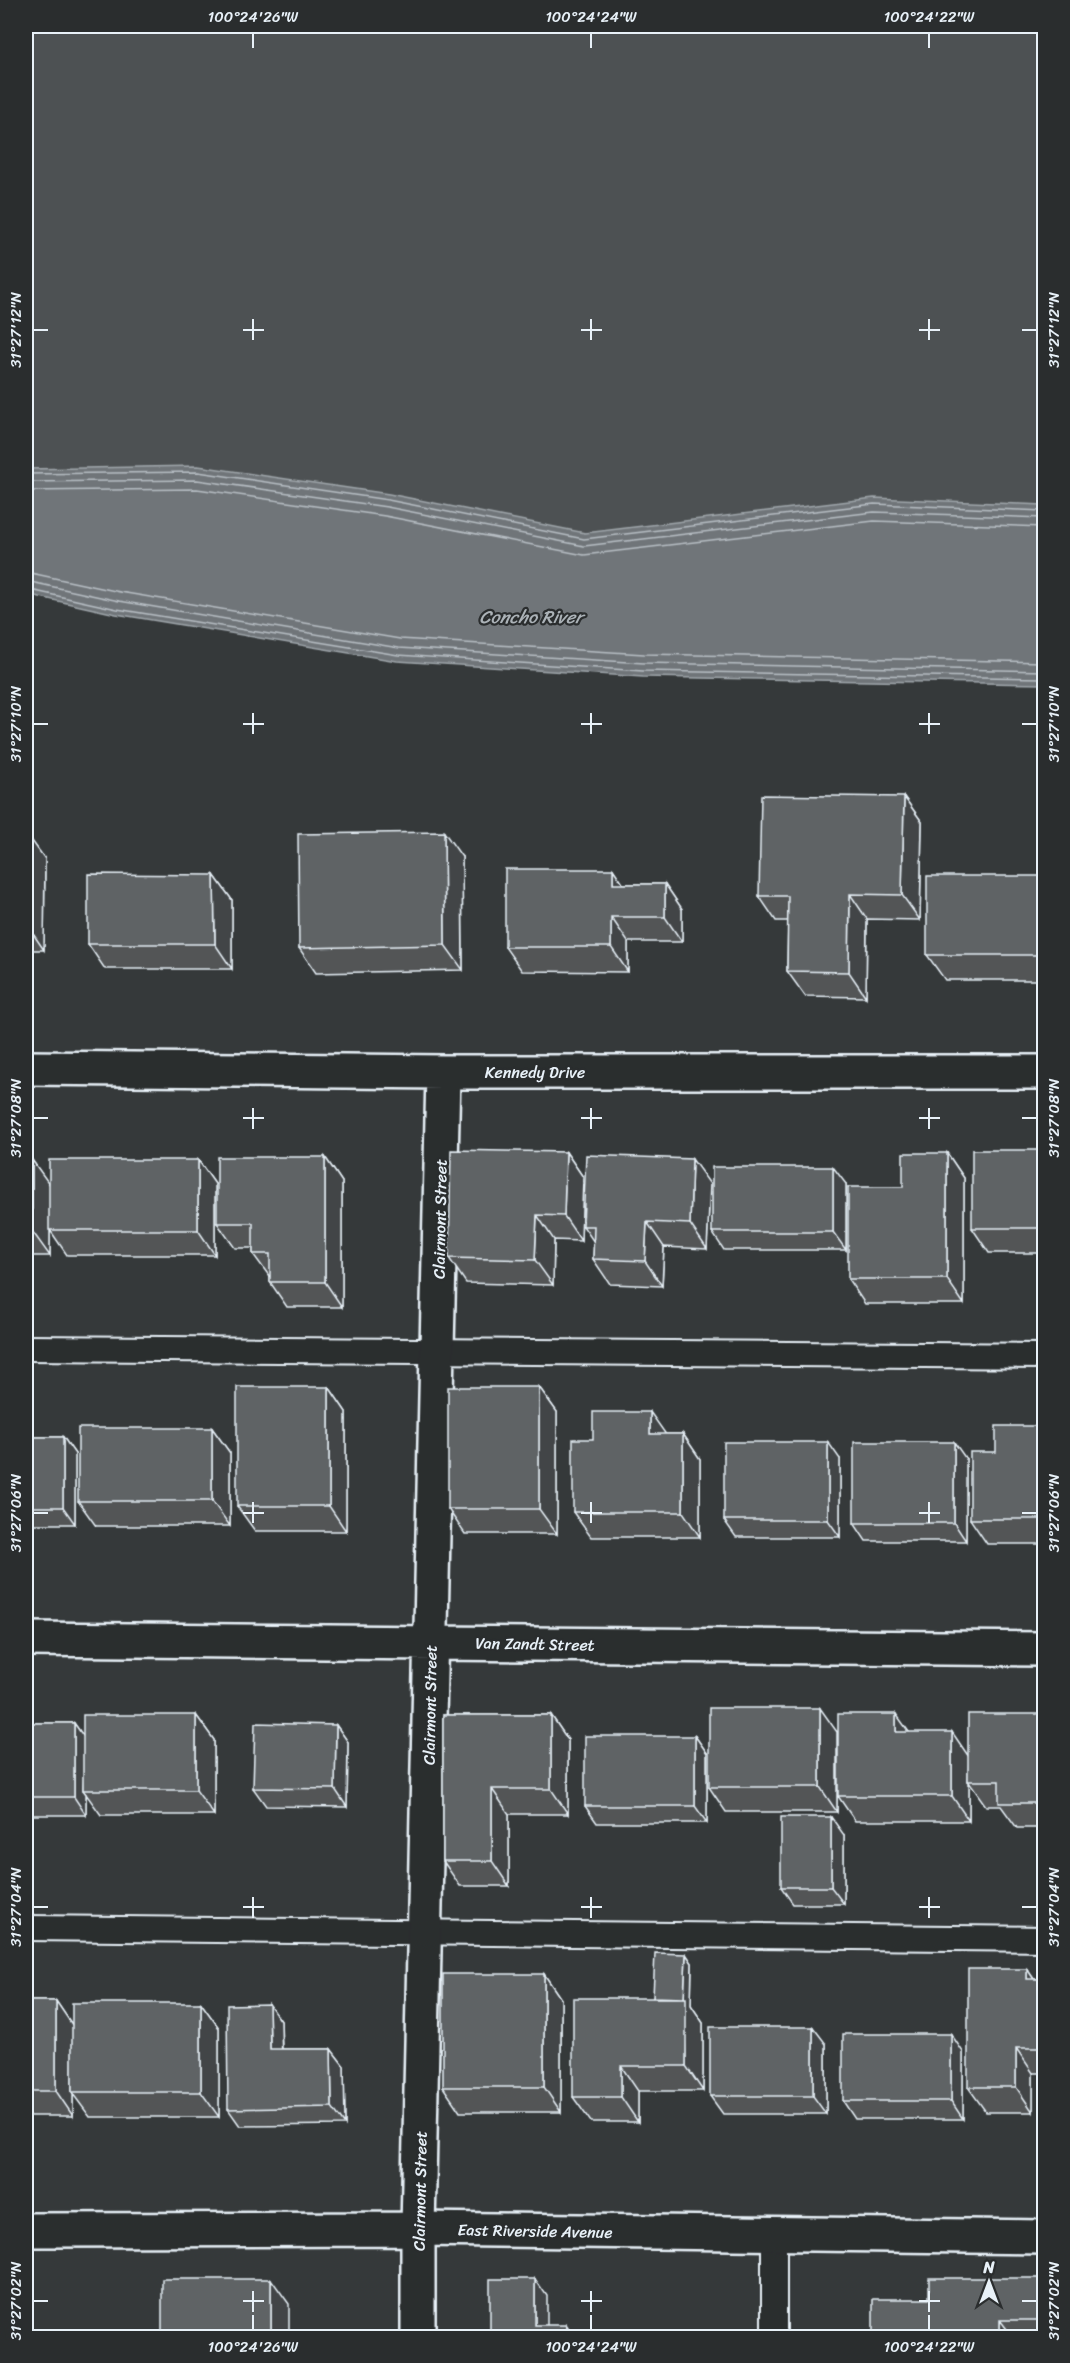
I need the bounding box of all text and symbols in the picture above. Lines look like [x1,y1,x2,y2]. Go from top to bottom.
text: 100°24'26"W [208,4,299,30]
text: 100°24'24"W [545,4,637,30]
text: 100°24'22"W [884,4,975,30]
text: 31°27'12"N [3,292,29,368]
text: 31°27'12"N [1041,292,1067,368]
water label: Concho River [479,601,586,633]
text: 31°27'10"N [3,685,29,762]
text: 31°27'10"N [1041,685,1067,762]
street label: Kennedy Drive [485,1058,585,1087]
text: 31°27'08"N [3,1078,29,1158]
text: 31°27'08"N [1041,1078,1067,1158]
street label: Clairmont Street [424,1159,456,1279]
text: 31°27'06"N [3,1473,29,1552]
text: 31°27'06"N [1041,1473,1067,1552]
street label: Van Zandt Street [475,1628,595,1660]
street label: Clairmont Street [414,1645,446,1765]
text: 31°27'04"N [3,1867,29,1947]
text: 31°27'04"N [1041,1867,1067,1947]
street label: Clairmont Street [404,2131,436,2251]
street label: East Riverside Avenue [457,2215,613,2247]
north arrow [959,2252,1019,2312]
text: N [982,2253,995,2282]
text: 31°27'02"N [3,2261,29,2340]
text: 31°27'02"N [1041,2261,1067,2340]
text: 100°24'26"W [208,2334,299,2360]
text: 100°24'24"W [545,2334,637,2360]
text: 100°24'22"W [884,2334,975,2360]

